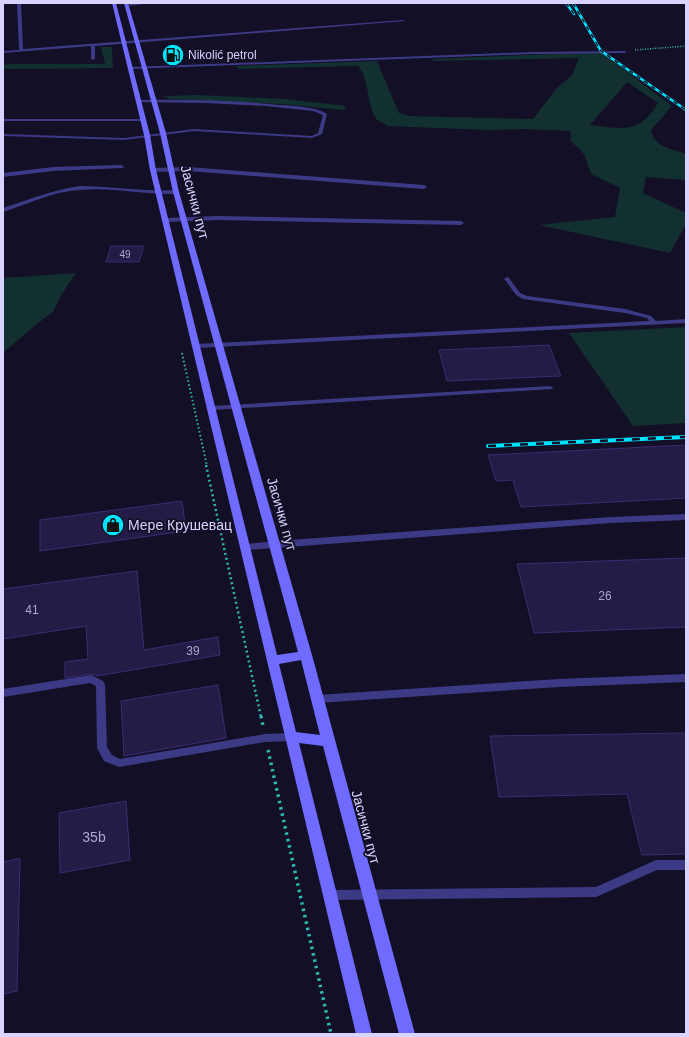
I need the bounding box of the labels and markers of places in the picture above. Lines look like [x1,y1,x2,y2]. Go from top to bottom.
fuel station icon: Nikolić petrol [160,42,186,68]
place label: Nikolić petrol [188,48,257,62]
shop icon: Мере Крушевац [100,512,126,538]
place label: Мере Крушевац [128,517,232,533]

